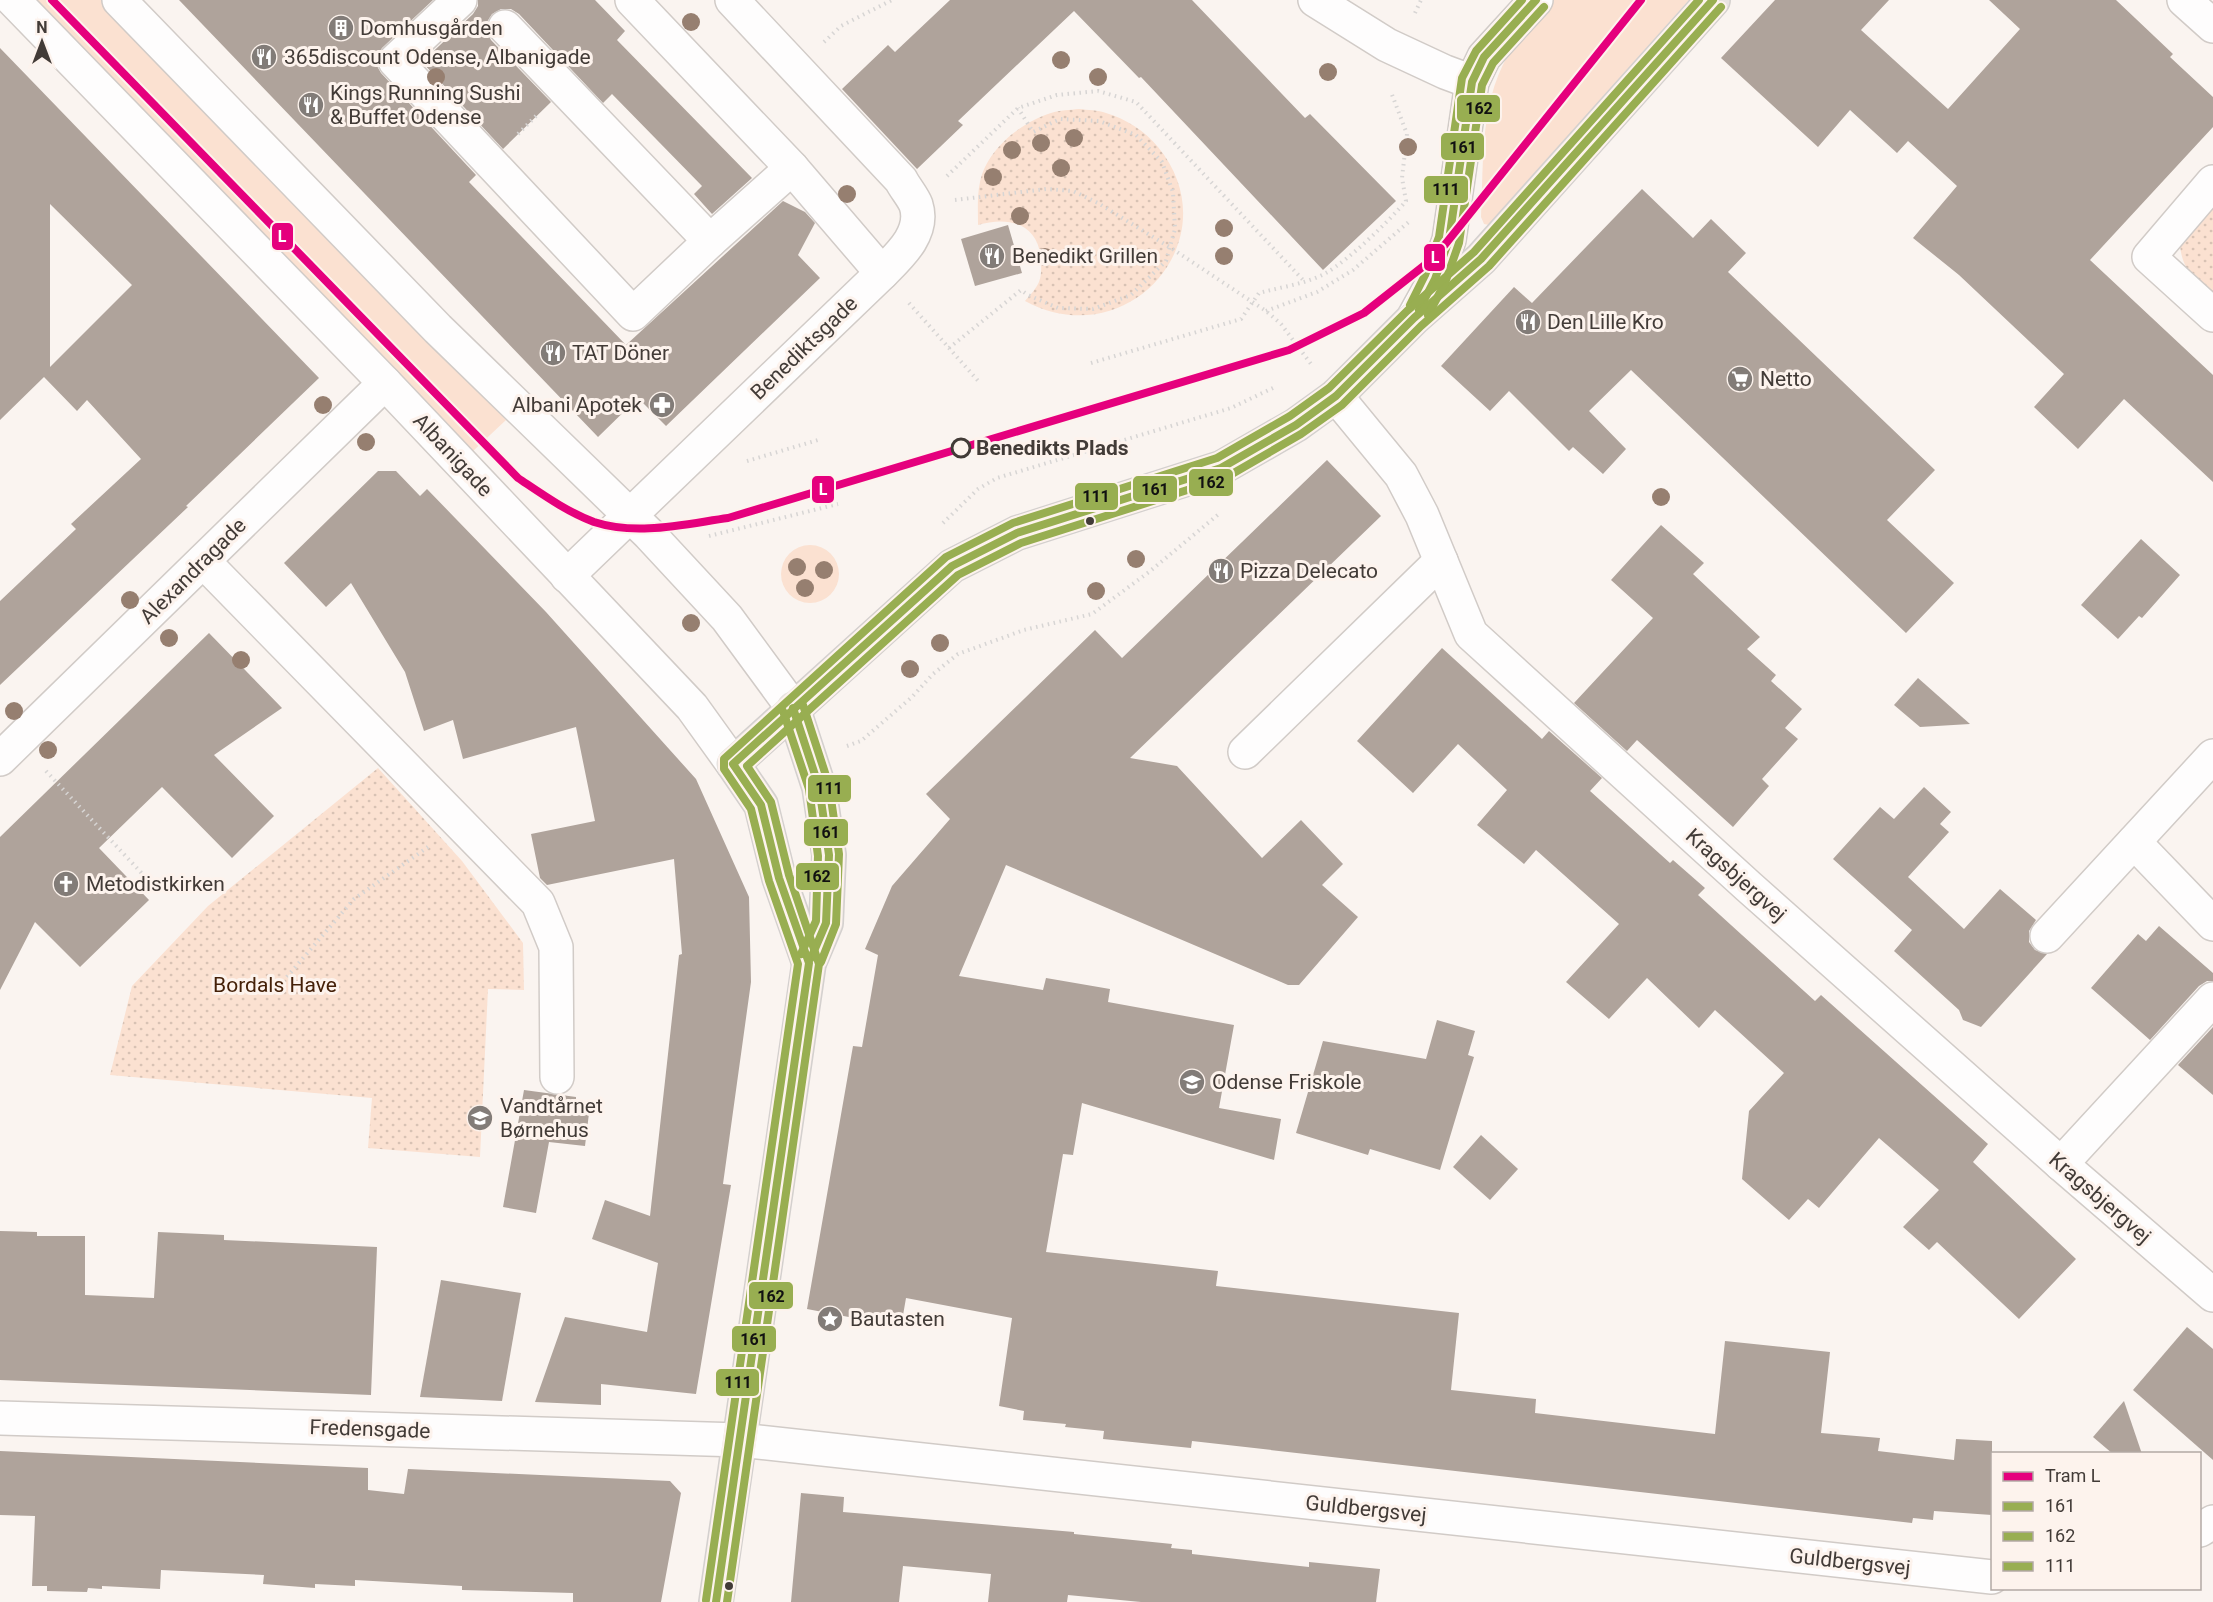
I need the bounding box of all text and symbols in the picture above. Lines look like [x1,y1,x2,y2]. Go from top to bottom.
north arrow [12,12,72,72]
building icon: Domhusgården [326,13,356,43]
place label: Domhusgården [360,16,503,40]
text: N [36,18,48,37]
restaurant icon: 365discount Odense, Albanigade [249,42,279,72]
place label: 365discount Odense, Albanigade [284,45,591,69]
place label: Kings Running Sushi & Buffet Odense [330,81,521,129]
restaurant icon: Kings Running Sushi & Buffet Odense [296,90,326,120]
line badge: 162 [1456,94,1501,123]
text: 162 [1465,99,1493,118]
line badge: 161 [1440,132,1485,161]
text: 161 [1449,138,1477,157]
line badge: 111 [1423,175,1469,204]
text: 111 [1432,180,1460,199]
line badge: L [271,222,294,251]
text: L [278,227,287,246]
restaurant icon: Benedikt Grillen [977,241,1007,271]
line badge: L [1423,243,1446,272]
place label: Benedikt Grillen [1012,244,1158,268]
text: L [1431,248,1440,267]
street label: Benediktsgade [746,291,862,405]
restaurant icon: Den Lille Kro [1513,307,1543,337]
place label: Den Lille Kro [1547,310,1664,334]
restaurant icon: TAT Döner [538,338,568,368]
place label: TAT Döner [572,341,669,365]
supermarket icon: Netto [1725,364,1755,394]
place label: Netto [1760,367,1812,391]
pharmacy icon: Albani Apotek [647,390,677,420]
place label: Albani Apotek [512,393,642,417]
street label: Albanigade [408,408,498,502]
place label: Benedikts Plads [976,436,1129,460]
marker: Benedikts Plads [951,438,971,458]
line badge: 162 [1188,468,1234,497]
text: 162 [1197,473,1225,492]
line badge: L [811,475,835,504]
line badge: 161 [1132,475,1178,503]
text: L [819,480,828,499]
text: 161 [1141,480,1169,499]
line badge: 111 [1074,482,1119,511]
text: 111 [1082,487,1110,506]
street label: Alexandragade [135,513,251,629]
unlabelled marker [1084,515,1096,527]
restaurant icon: Pizza Delecato [1206,556,1236,586]
place label: Pizza Delecato [1240,559,1378,583]
line badge: 111 [807,774,852,803]
text: 111 [815,779,843,798]
line badge: 161 [803,818,849,847]
text: 161 [812,823,840,842]
street label: Kragsbjergvej [1681,824,1791,926]
line badge: 162 [795,862,840,891]
text: 162 [803,867,831,886]
church icon: Metodistkirken [51,869,81,899]
place label: Metodistkirken [86,872,225,896]
park label: Bordals Have [213,973,337,997]
school or university icon: Odense Friskole [1177,1067,1207,1097]
place label: Odense Friskole [1212,1070,1361,1094]
place label: Vandtårnet Børnehus [500,1094,603,1142]
school or university icon: Vandtårnet Børnehus [465,1103,495,1133]
street label: Kragsbjergvej [2044,1147,2156,1249]
line badge: 162 [748,1281,794,1310]
text: 162 [757,1287,785,1306]
place icon: Bautasten [815,1304,845,1334]
place label: Bautasten [850,1307,945,1331]
line badge: 161 [731,1325,777,1353]
text: 161 [740,1330,768,1349]
line badge: 111 [715,1368,760,1397]
text: 111 [724,1373,752,1392]
street label: Fredensgade [309,1415,431,1443]
legend [1991,1452,2201,1590]
text: Tram L [2045,1465,2101,1486]
street label: Guldbergsvej [1304,1491,1428,1527]
text: 161 [2045,1495,2075,1516]
text: 162 [2045,1525,2075,1546]
street label: Guldbergsvej [1788,1544,1912,1580]
text: 111 [2045,1555,2075,1576]
unlabelled marker [723,1580,735,1592]

